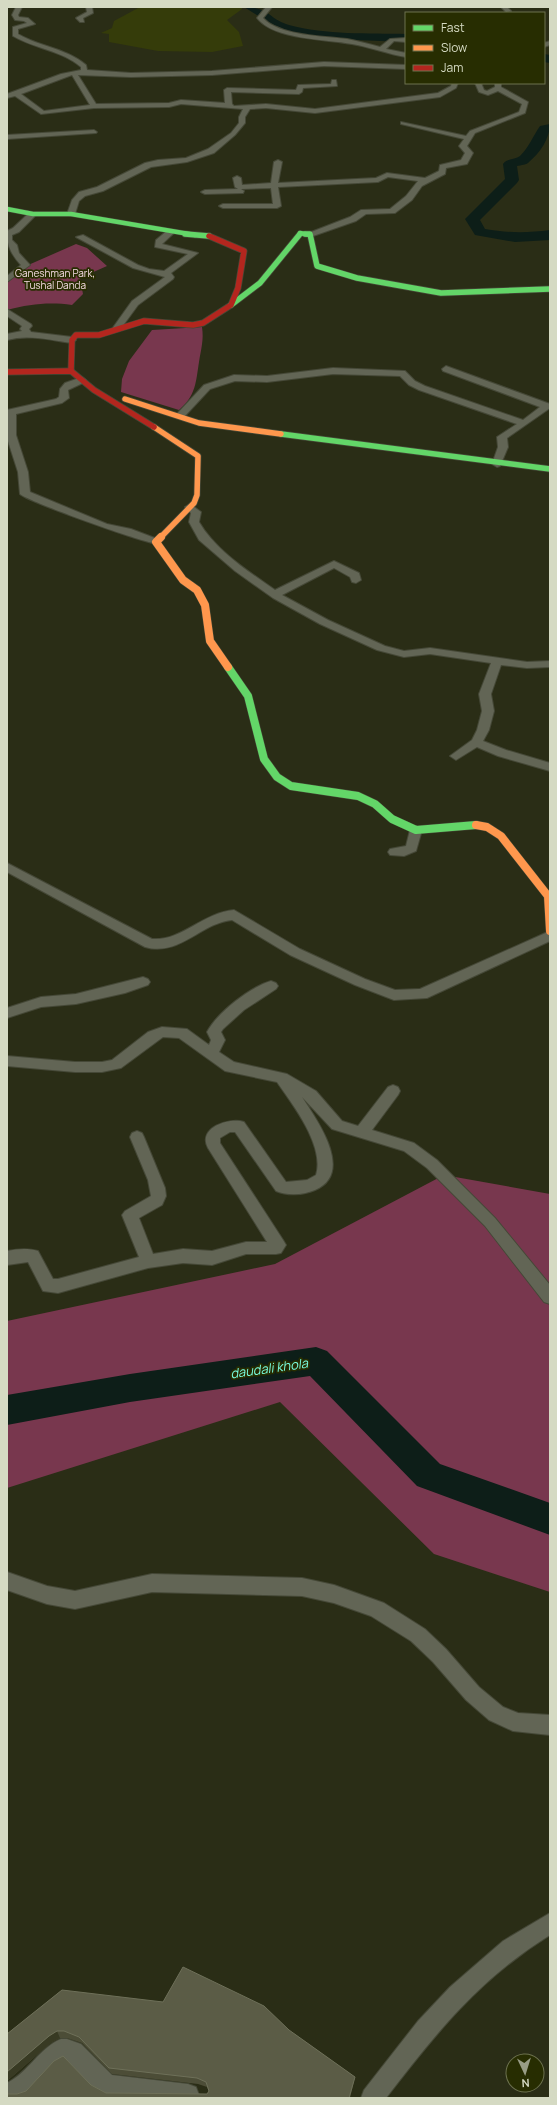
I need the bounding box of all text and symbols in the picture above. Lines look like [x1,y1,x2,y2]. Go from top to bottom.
legend [405,12,545,84]
text: Fast [441,19,465,36]
text: Slow [441,39,467,56]
text: Jam [441,59,463,76]
park label: Ganeshman Park, Tushal Danda [15,266,95,292]
water label: daudali khola [229,1354,310,1382]
north arrow [505,2053,545,2093]
text: N [521,2076,530,2091]

